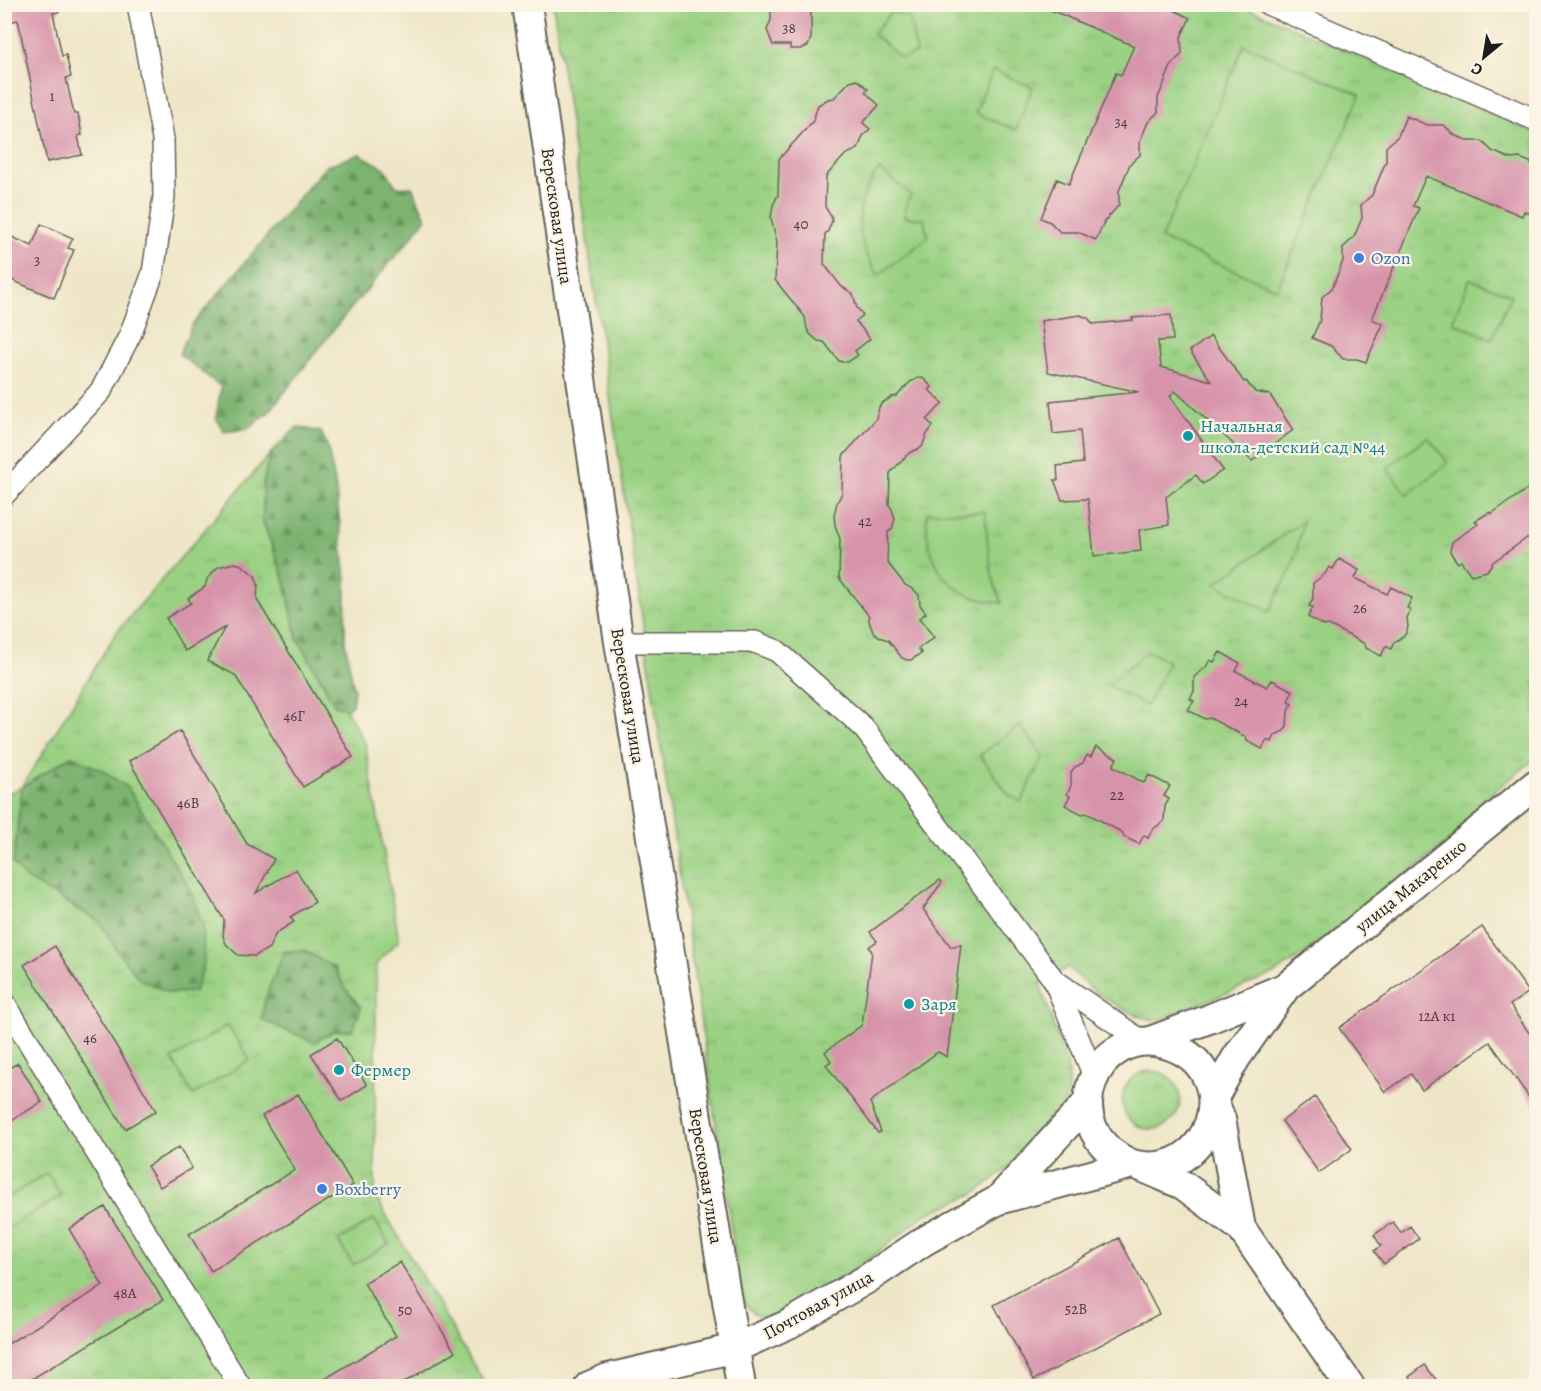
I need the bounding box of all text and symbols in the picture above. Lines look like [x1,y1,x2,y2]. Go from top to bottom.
house number: 38 [782,18,796,38]
north arrow [1454,27,1514,87]
text: С [1467,57,1487,81]
house number: 1 [49,86,55,106]
house number: 34 [1114,112,1128,132]
street label: Вересковая улица [536,146,579,286]
house number: 40 [794,214,808,234]
place label: Ozon [1371,246,1411,270]
house number: 3 [34,250,40,270]
marker: Ozon [1352,251,1366,265]
place label: Начальная школа-детский сад №44 [1200,414,1386,459]
marker: Начальная школа-детский сад №44 [1181,429,1195,443]
house number: 42 [858,511,872,531]
house number: 26 [1353,598,1367,618]
street label: Вересковая улица [605,626,651,766]
house number: 24 [1234,691,1248,711]
house number: 46Г [283,706,305,726]
house number: 22 [1110,785,1124,805]
house number: 46В [177,793,199,813]
street label: улица Макаренко [1350,834,1472,939]
place label: Заря [921,992,957,1016]
marker: Заря [902,997,916,1011]
house number: 12А к1 [1419,1006,1455,1026]
house number: 46 [83,1028,97,1048]
place label: Фермер [351,1058,411,1082]
marker: Фермер [332,1063,346,1077]
street label: Вересковая улица [683,1106,729,1246]
place label: Boxberry [334,1177,402,1201]
marker: Boxberry [315,1182,329,1196]
street label: Почтовая улица [759,1265,878,1345]
house number: 48А [114,1283,137,1303]
house number: 52В [1065,1299,1087,1319]
house number: 50 [398,1300,412,1320]

